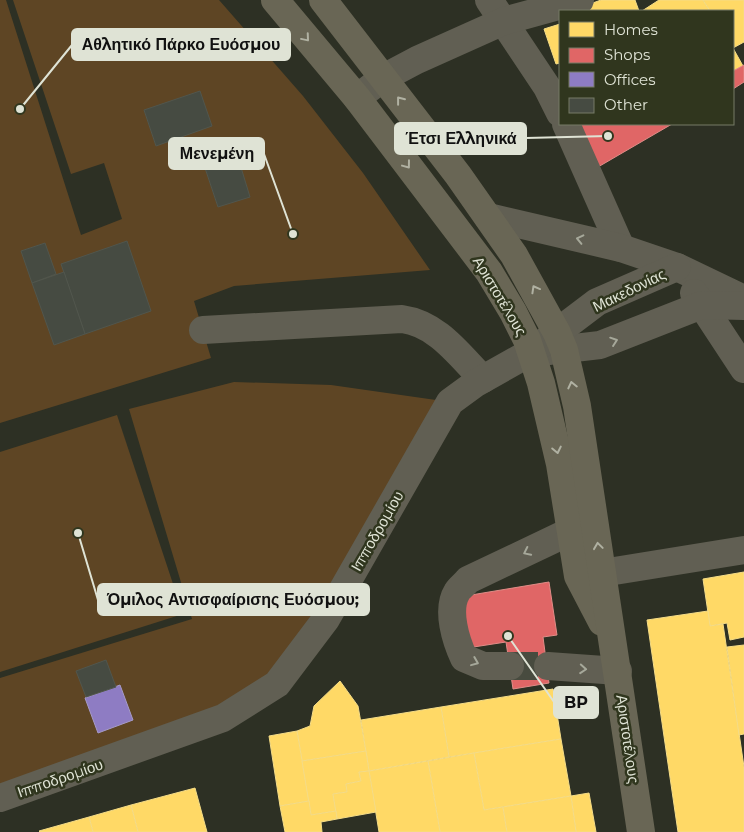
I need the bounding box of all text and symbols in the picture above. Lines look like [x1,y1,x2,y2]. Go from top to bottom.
legend [559,10,734,125]
text: Homes [604,20,658,39]
callout: Αθλητικό Πάρκο Ευόσμου [72,29,290,60]
one-way arrow [301,32,310,41]
text: Αθλητικό Πάρκο Ευόσμου [82,35,280,54]
text: Shops [604,45,650,64]
text: Offices [604,70,656,89]
text: Other [604,95,648,114]
one-way arrow [397,96,406,106]
callout: Έτσι Ελληνικά [395,123,526,154]
text: Έτσι Ελληνικά [405,129,517,148]
callout: Μενεμένη [169,138,264,169]
text: Μενεμένη [180,144,254,163]
one-way arrow [401,159,410,169]
one-way arrow [575,234,584,245]
street label: Αριστοτέλους [469,253,531,339]
street label: Μακεδονίας [589,264,669,316]
one-way arrow [531,286,541,295]
one-way arrow [609,337,617,347]
one-way arrow [567,381,578,390]
one-way arrow [551,446,561,455]
street label: Ιπποδρομίου [346,488,408,574]
one-way arrow [593,541,604,549]
one-way arrow [524,546,533,556]
callout: Όμιλος Αντισφαίρισης Ευόσμου; [98,584,369,615]
text: Όμιλος Αντισφαίρισης Ευόσμου; [106,590,359,609]
one-way arrow [470,656,479,667]
one-way arrow [579,663,587,674]
callout: BP [554,687,598,718]
text: BP [564,693,588,712]
street label: Αριστοτέλους [612,693,644,785]
street label: Ιπποδρομίου [15,754,105,802]

